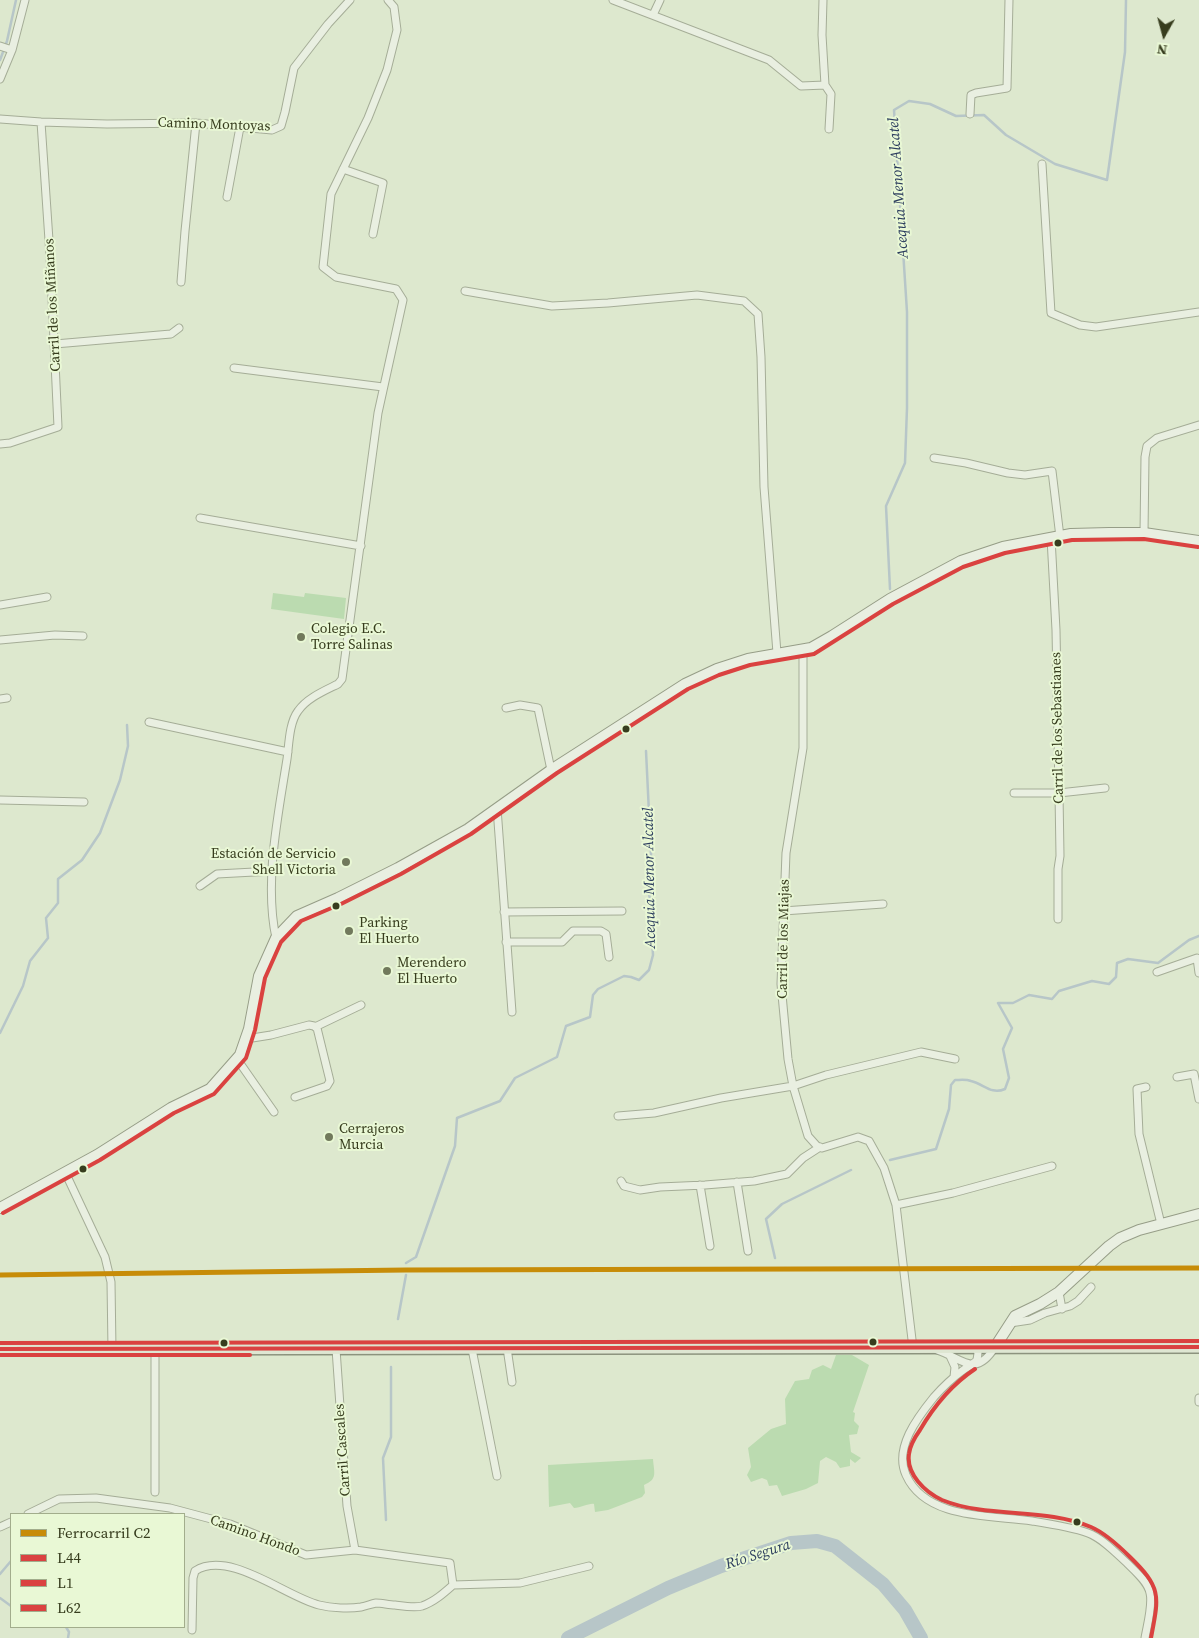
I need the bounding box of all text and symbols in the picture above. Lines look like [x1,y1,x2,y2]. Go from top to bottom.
north arrow [1139,10,1189,60]
text: N [1156,39,1168,60]
street label: Camino Montoyas [157,115,271,135]
water label: Acequia Menor Alcatel [885,117,913,259]
street label: Carril de los Miñanos [41,238,65,372]
unlabelled marker [1053,538,1063,548]
place label: Colegio E.C. Torre Salinas [311,621,393,654]
marker: Colegio E.C. Torre Salinas [295,631,307,643]
street label: Carril de los Sebastianes [1048,652,1068,804]
unlabelled marker [621,724,631,734]
water label: Acequia Menor Alcatel [640,807,660,949]
place label: Estación de Servicio Shell Victoria [211,846,336,879]
marker: Estación de Servicio Shell Victoria [340,856,352,868]
street label: Carril de los Miajas [775,879,793,999]
unlabelled marker [331,901,341,911]
place label: Parking El Huerto [359,915,419,948]
marker: Parking El Huerto [343,925,355,937]
place label: Merendero El Huerto [397,955,466,988]
marker: Merendero El Huerto [381,965,393,977]
place label: Cerrajeros Murcia [339,1121,404,1154]
marker: Cerrajeros Murcia [323,1131,335,1143]
unlabelled marker [78,1164,88,1174]
unlabelled marker [868,1337,878,1347]
unlabelled marker [219,1338,229,1348]
street label: Carril Cascales [331,1403,355,1497]
street label: Camino Hondo [208,1512,302,1560]
legend [10,1513,185,1628]
unlabelled marker [1072,1517,1082,1527]
text: Ferrocarril C2 [57,1522,150,1543]
water label: Río Segura [723,1536,793,1574]
text: L44 [57,1547,81,1568]
text: L1 [57,1572,73,1593]
text: L62 [57,1597,81,1618]

